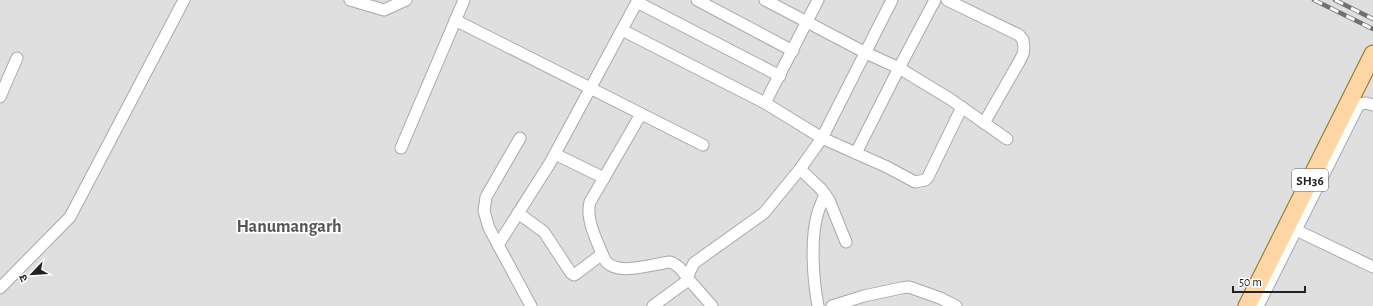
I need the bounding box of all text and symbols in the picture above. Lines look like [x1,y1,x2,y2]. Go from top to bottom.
road number: SH36 [1292,169,1328,191]
district label: Hanumangarh [236,218,342,236]
north arrow [12,254,52,294]
scale bar [1233,268,1305,294]
text: उ [17,272,30,283]
text: 50 m [1239,276,1262,288]

